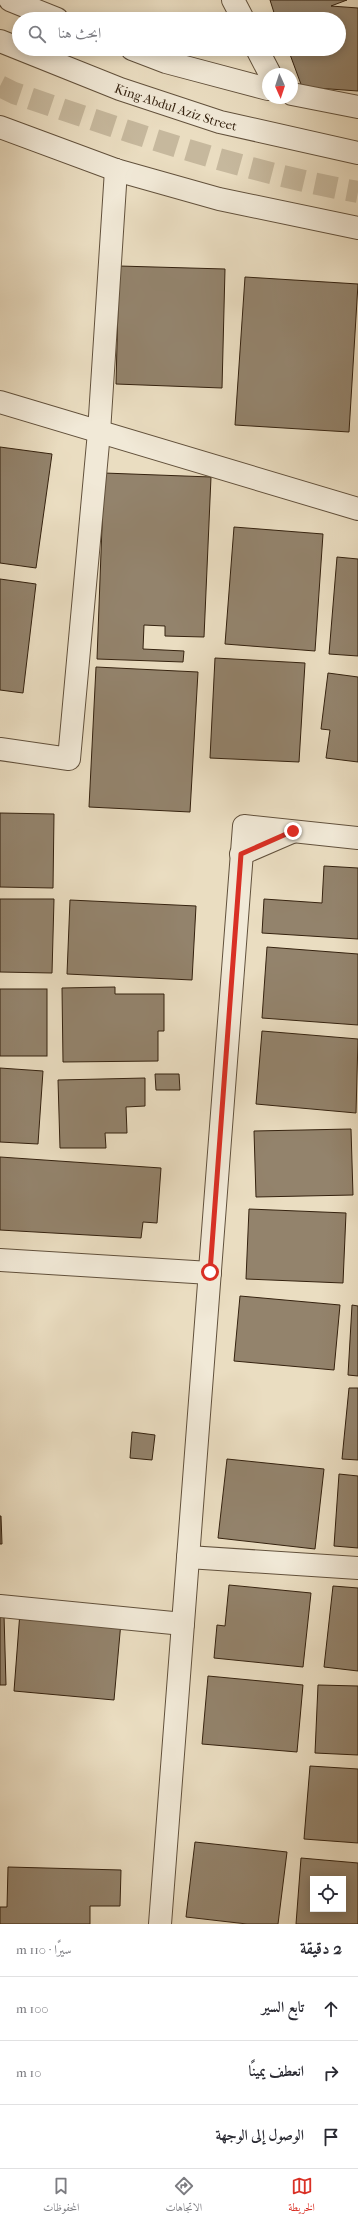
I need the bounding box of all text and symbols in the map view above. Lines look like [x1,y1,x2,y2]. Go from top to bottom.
search box [12,12,346,56]
icon: search [26,23,48,45]
text: ابحث هنا [58,24,101,42]
north arrow [262,68,298,104]
street label: King Abdul Aziz Street [113,80,239,133]
route end [284,822,302,840]
route start [201,1263,219,1281]
map controls [310,1876,346,1912]
button: locate [310,1876,346,1912]
text: 2 دقيقة [300,1938,342,1958]
text: سيرًا · 110 m [16,1942,72,1957]
text: تابع السير [262,1998,304,2016]
icon: ahead [320,1998,342,2020]
text: 100 m [16,2001,49,2016]
text: انعطف يمينًا [249,2062,304,2080]
icon: right [320,2062,342,2084]
text: 10 m [16,2065,41,2080]
text: الوصول إلى الوجهة [215,2126,304,2144]
icon: arrive [320,2126,342,2148]
tab: المحفوظات [43,2175,79,2218]
tab: الاتجاهات [165,2175,202,2218]
tab: الخريطة [288,2175,315,2218]

